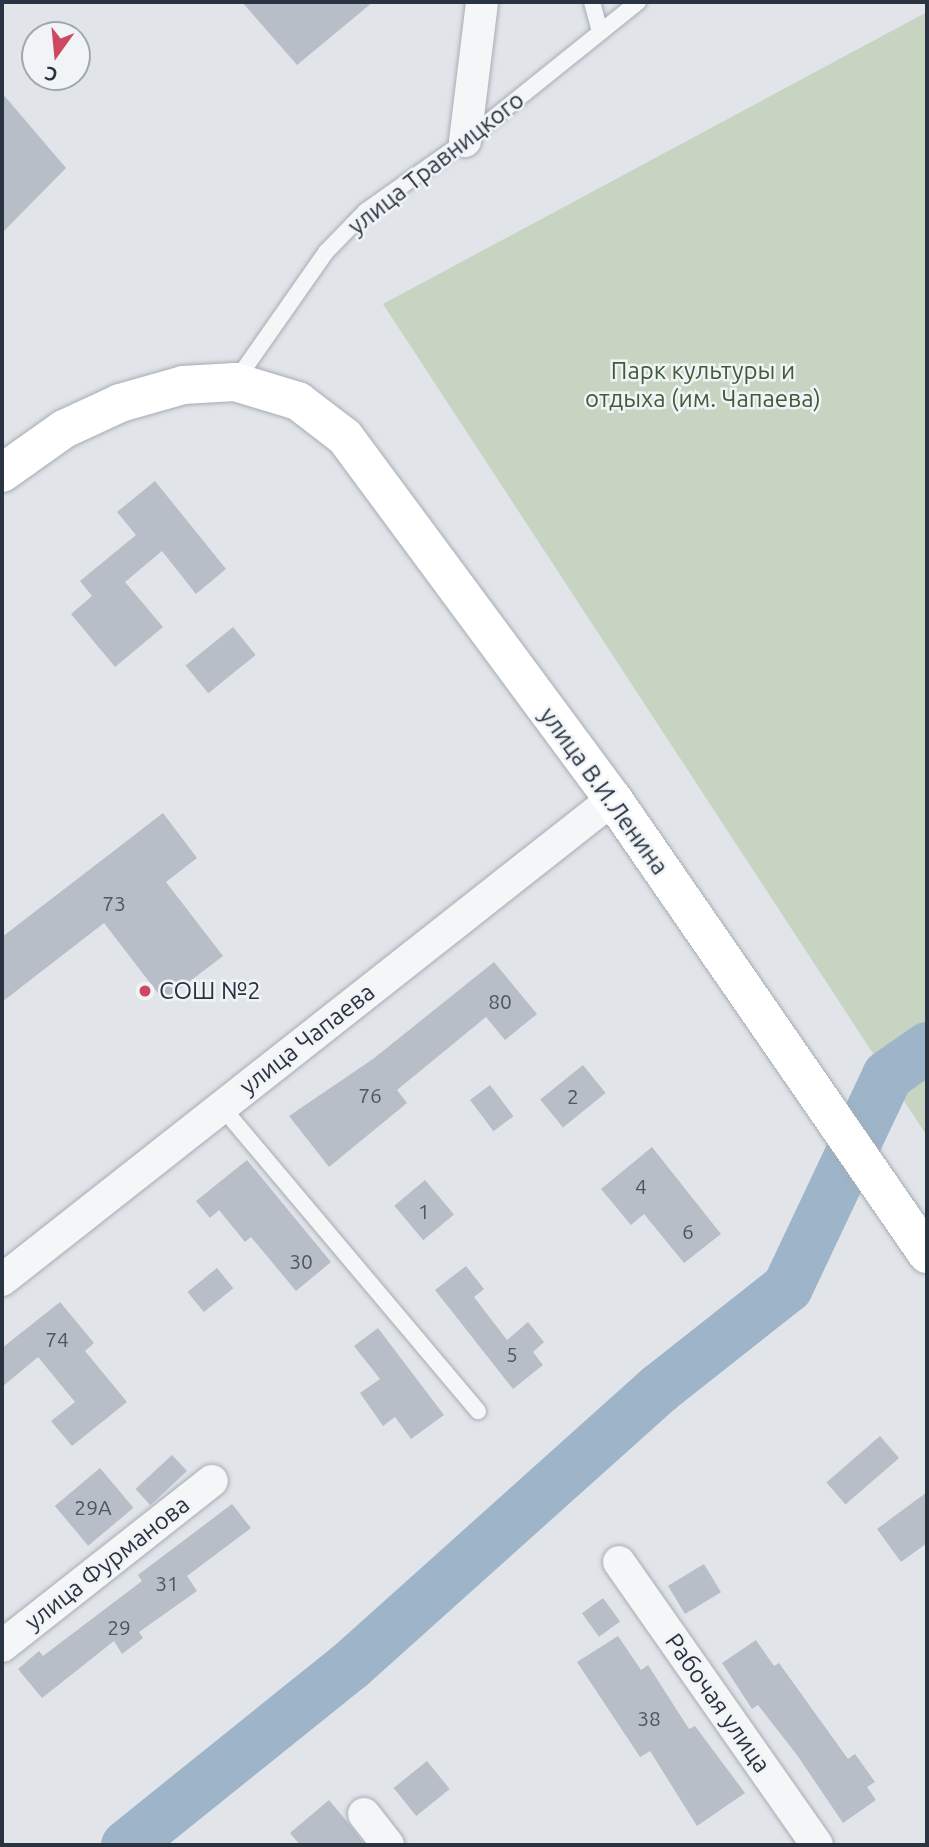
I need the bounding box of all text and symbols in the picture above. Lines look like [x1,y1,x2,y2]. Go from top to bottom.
north arrow [21,21,91,91]
text: С [42,62,60,87]
street label: улица Травницкого [342,85,530,241]
park label: Парк культуры и отдыха (им. Чапаева) [585,357,821,413]
street label: улица В.И.Ленина [534,702,674,880]
house number: 73 [102,890,126,916]
place label: СОШ №2 [159,977,261,1005]
street label: улица Чапаева [234,977,380,1101]
marker: СОШ №2 [137,983,153,999]
house number: 80 [488,988,512,1014]
house number: 76 [358,1082,382,1108]
house number: 2 [567,1083,579,1109]
house number: 4 [635,1173,647,1199]
house number: 1 [418,1198,430,1224]
house number: 6 [682,1218,694,1244]
house number: 30 [289,1248,313,1274]
house number: 74 [45,1326,69,1352]
house number: 5 [506,1341,518,1367]
street label: улица Фурманова [19,1490,195,1636]
house number: 29А [74,1494,112,1520]
house number: 31 [155,1570,179,1596]
house number: 29 [107,1614,131,1640]
street label: Рабочая улица [659,1628,777,1778]
house number: 38 [637,1705,661,1731]

